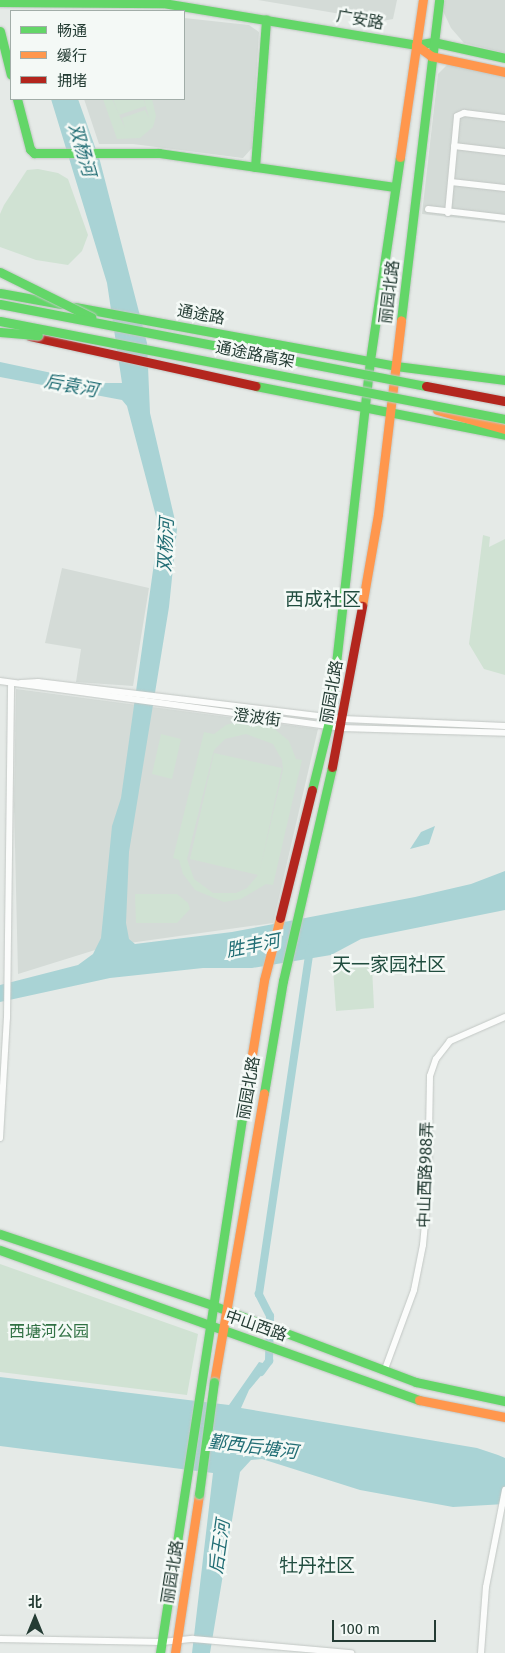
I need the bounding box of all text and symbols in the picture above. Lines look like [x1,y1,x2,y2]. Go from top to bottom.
street label: 广安路 [335,6,385,34]
legend [10,10,185,100]
text: 畅通 [57,22,87,40]
text: 缓行 [57,47,87,65]
text: 拥堵 [57,72,87,90]
water label: 双杨河 [64,121,100,179]
street label: 丽园北路 [377,259,403,325]
street label: 通途路 [176,301,226,329]
street label: 通途路高架 [214,338,296,372]
water label: 后袁河 [42,370,100,402]
water label: 双杨河 [154,517,178,573]
district label: 西成社区 [285,589,361,611]
street label: 丽园北路 [317,659,347,725]
street label: 澄波街 [232,706,282,730]
water label: 胜丰河 [224,930,282,962]
district label: 天一家园社区 [332,954,446,976]
street label: 丽园北路 [234,1055,264,1121]
street label: 中山西路988弄 [415,1122,437,1228]
street label: 中山西路 [223,1307,289,1345]
park label: 西塘河公园 [9,1322,89,1342]
water label: 鄞西后塘河 [207,1431,299,1463]
water label: 后王河 [206,1519,234,1575]
street label: 丽园北路 [159,1539,187,1605]
district label: 牡丹社区 [279,1555,355,1577]
north arrow [10,1593,60,1643]
text: 北 [28,1594,42,1611]
scale bar [335,1610,439,1642]
text: 100 m [340,1620,380,1638]

